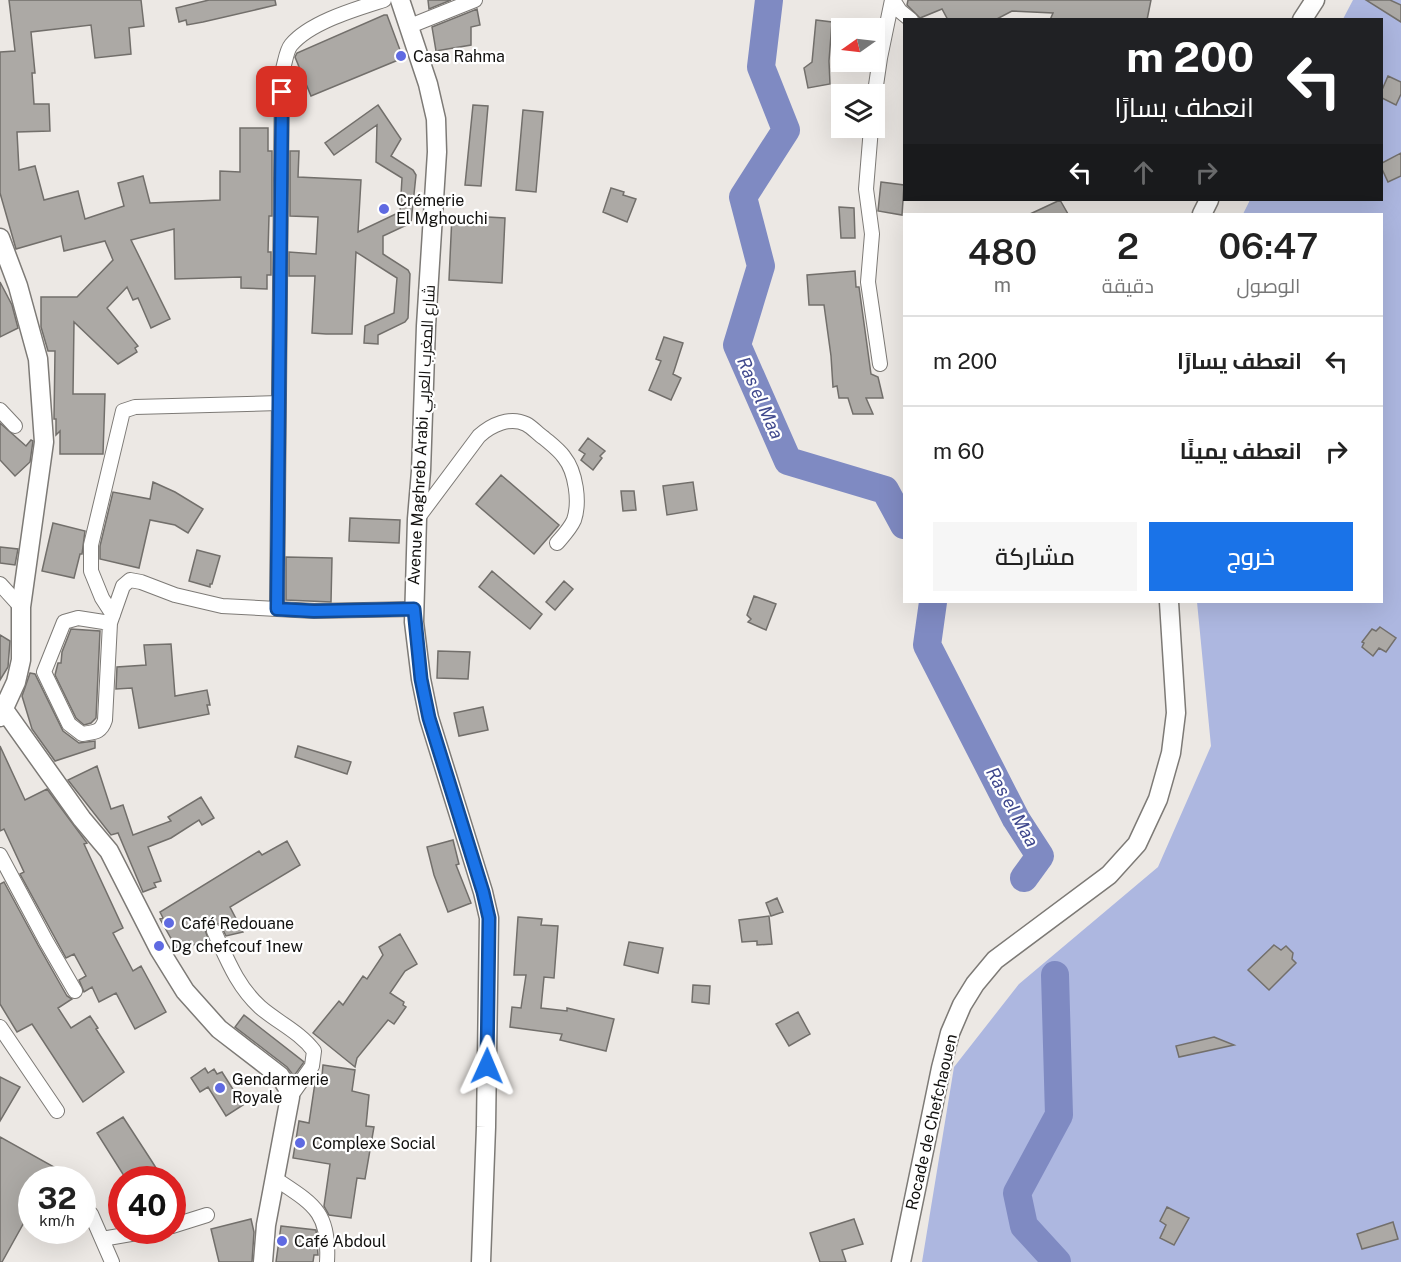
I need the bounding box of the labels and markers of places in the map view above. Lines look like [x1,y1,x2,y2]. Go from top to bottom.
place label: Casa Rahma [413,47,505,66]
marker: Casa Rahma [394,49,408,63]
pin [256,66,307,117]
place label: Crémerie El Mghouchi [396,191,488,228]
marker: Crémerie El Mghouchi [377,202,391,216]
place label: Café Redouane [181,914,294,933]
marker: Café Redouane [162,916,176,930]
place label: Dg chefcouf 1new [171,937,303,956]
marker: Dg chefcouf 1new [152,939,166,953]
place label: Gendarmerie Royale [232,1070,329,1107]
marker: Gendarmerie Royale [213,1081,227,1095]
place label: Complexe Social [312,1134,436,1153]
marker: Complexe Social [293,1136,307,1150]
place label: Café Abdoul [294,1232,386,1251]
marker: Café Abdoul [275,1234,289,1248]

